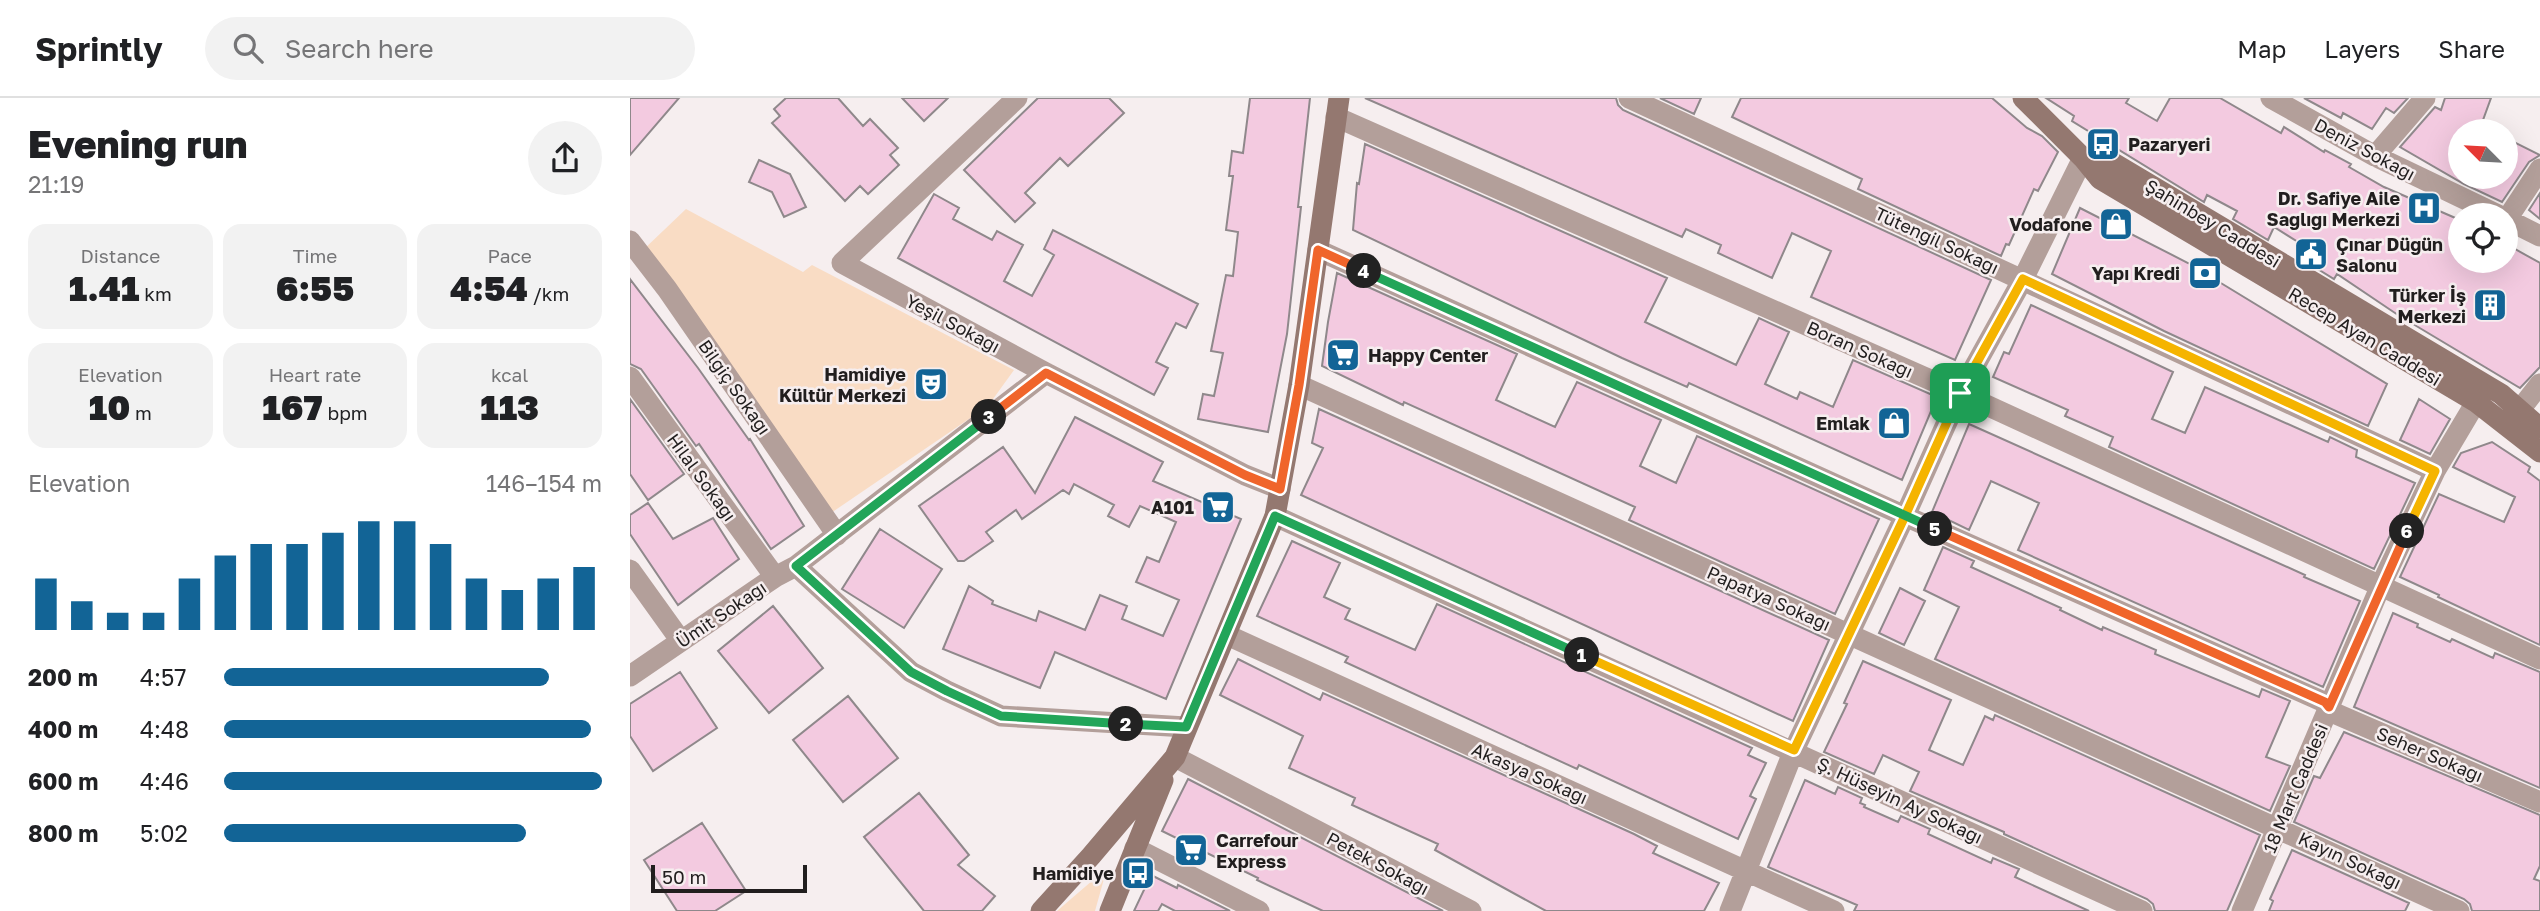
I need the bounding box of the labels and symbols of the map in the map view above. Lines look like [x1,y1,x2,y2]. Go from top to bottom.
street label: Deniz Sokağı [2311,113,2419,185]
north arrow [2448,119,2518,189]
bus stop icon: Pazaryeri [2084,125,2122,163]
place label: Pazaryeri [2128,133,2210,155]
street label: Şahinbey Caddesi [2141,174,2285,272]
place label: Dr. Safiye Aile Sağlığı Merkezi [2267,187,2400,230]
hospital icon: Dr. Safiye Aile Sağlığı Merkezi [2405,189,2443,227]
street label: Tütengil Sokağı [1872,202,2002,278]
shop icon: Vodafone [2097,205,2135,243]
place label: Vodafone [2009,213,2092,235]
place label: Çınar Düğün Salonu [2336,233,2443,276]
public building icon: Çınar Düğün Salonu [2292,235,2330,273]
pin: 4 [1346,254,1382,288]
bank icon: Yapı Kredi [2186,254,2224,292]
place label: Yapı Kredi [2091,262,2180,284]
street label: Recep Ayan Caddesi [2285,282,2445,390]
place label: Türker İş Merkezi [2389,284,2466,327]
building icon: Türker İş Merkezi [2471,286,2509,324]
street label: Yeşil Sokağı [902,289,1004,357]
street label: Boran Sokağı [1804,316,1916,382]
street label: Bilgiç Sokağı [694,335,776,439]
supermarket icon: Happy Center [1324,336,1362,374]
place label: Happy Center [1368,344,1488,366]
place label: Hamidiye Kültür Merkezi [779,363,906,406]
pin [1930,363,1990,423]
theatre icon: Hamidiye Kültür Merkezi [912,365,950,403]
pin: 3 [972,400,1006,434]
shop icon: Emlak [1875,404,1913,442]
place label: Emlak [1816,412,1871,434]
street label: Hilal Sokağı [663,429,741,525]
supermarket icon: A101 [1199,488,1237,526]
place label: A101 [1151,496,1194,518]
pin: 5 [1918,512,1952,546]
pin: 6 [2390,514,2425,548]
street label: Papatya Sokağı [1704,561,1834,635]
street label: Ümit Sokağı [672,576,770,652]
pin: 1 [1564,638,1600,672]
pin: 2 [1108,706,1144,742]
street label: 18 Mart Caddesi [2258,720,2332,856]
street label: Seher Sokağı [2374,722,2486,786]
street label: Akasya Sokağı [1469,738,1591,808]
street label: Ş. Hüseyin Ay Sokağı [1814,752,1986,848]
street label: Petek Sokağı [1323,827,1433,899]
street label: Kayın Sokağı [2295,827,2405,893]
place label: Carrefour Express [1216,829,1299,872]
supermarket icon: Carrefour Express [1172,831,1210,869]
bus stop icon: Hamidiye [1119,854,1157,892]
scale bar [651,862,807,894]
place label: Hamidiye [1032,862,1114,884]

